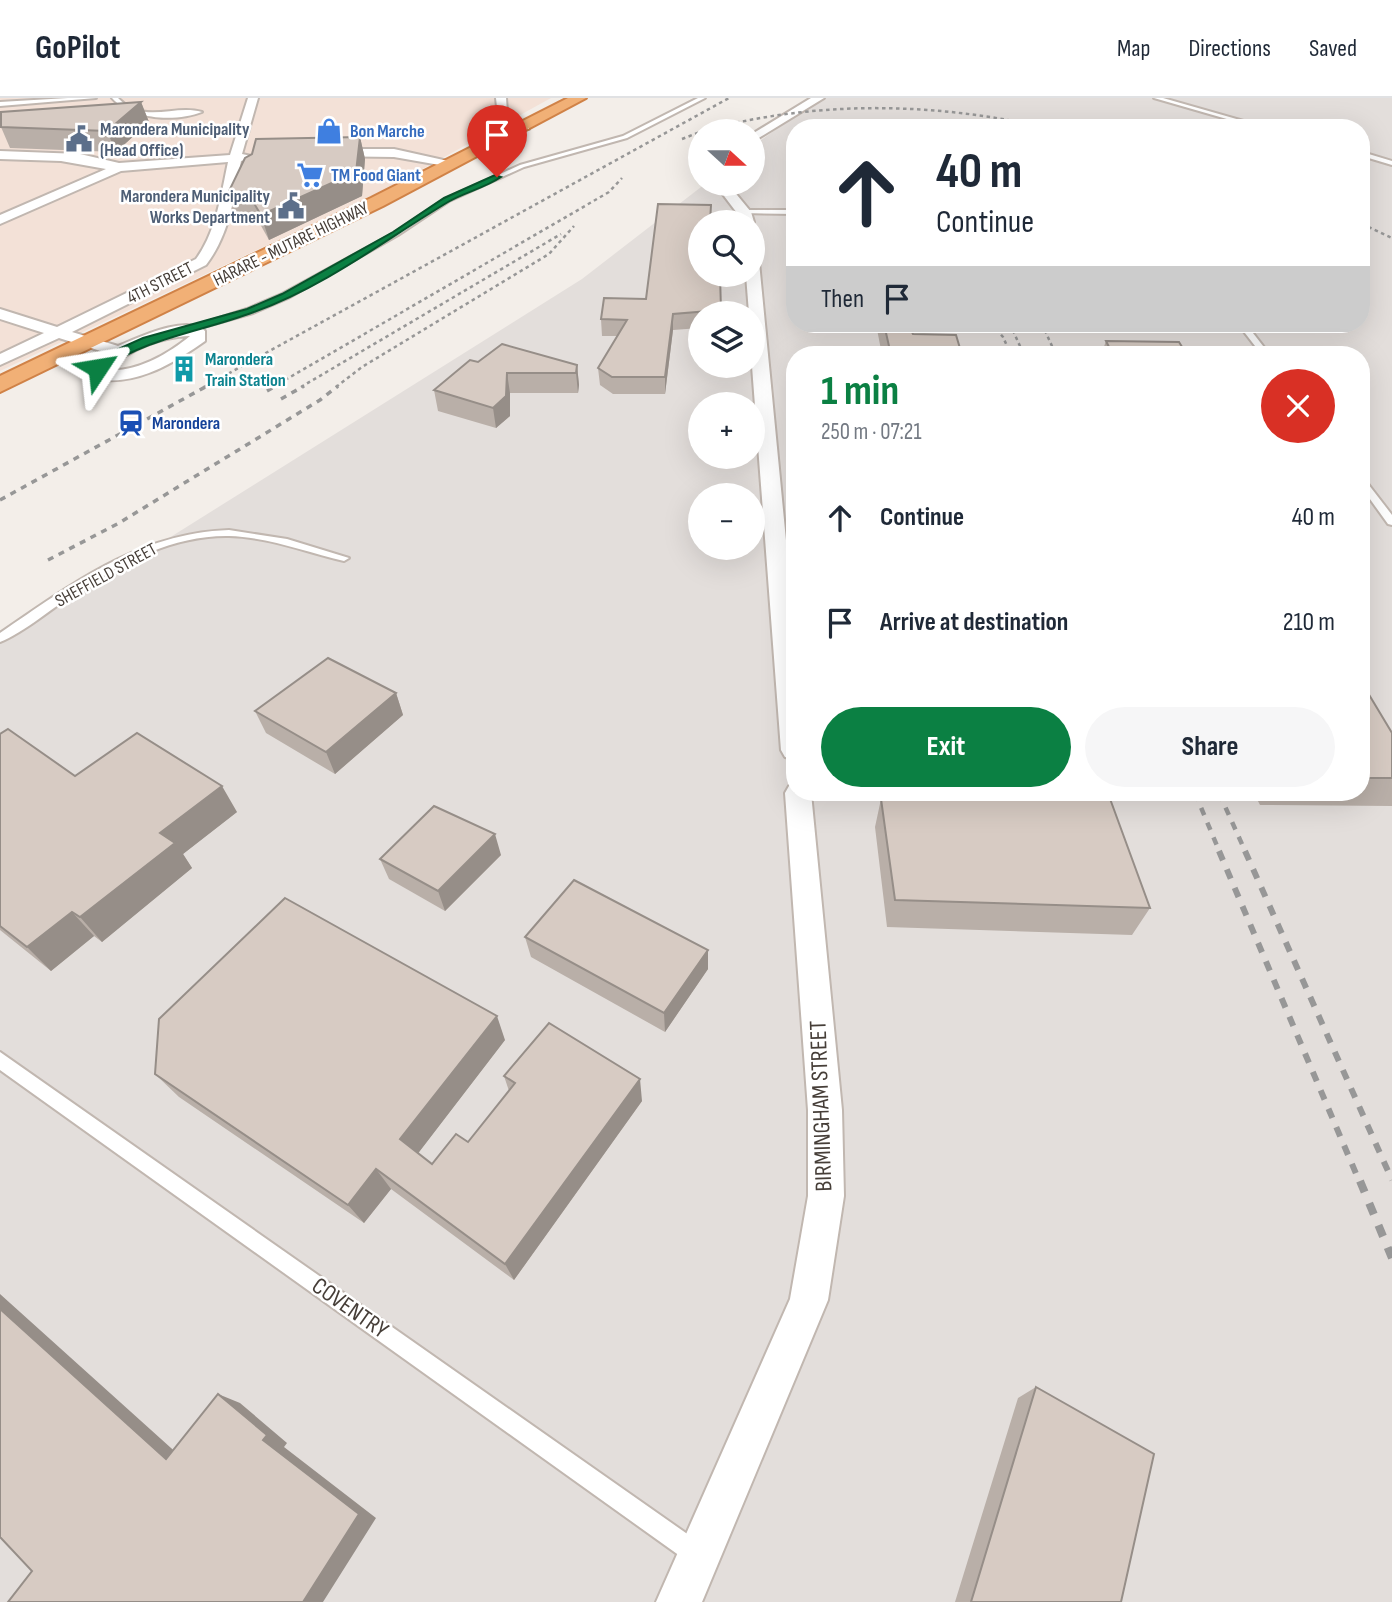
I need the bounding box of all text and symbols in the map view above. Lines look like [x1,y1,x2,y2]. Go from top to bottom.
text: GoPilot [35,28,120,68]
text: Map [1117,34,1150,63]
text: Directions [1188,34,1271,63]
text: Saved [1309,34,1357,63]
pin [467,105,527,177]
shop icon: Bon Marche [314,116,344,146]
icon: arrive [478,116,516,154]
place label: Marondera Municipality (Head Office) [100,119,250,161]
north arrow [688,119,765,196]
map controls [688,119,765,560]
place label: Bon Marche [350,121,425,142]
public building icon: Marondera Municipality (Head Office) [64,124,94,154]
text: 40 m [936,143,1022,202]
icon: ahead [821,147,912,238]
supermarket icon: TM Food Giant [295,160,325,190]
place label: TM Food Giant [331,165,421,186]
place label: Marondera Municipality Works Department [121,186,271,228]
public building icon: Marondera Municipality Works Department [276,191,306,221]
street label: HARARE - MUTARE HIGHWAY [210,197,372,291]
text: Continue [936,203,1034,242]
button: search [688,210,765,287]
street label: 4TH STREET [123,257,197,309]
icon: arrive [878,280,916,318]
text: Then [821,284,864,315]
button: layers [688,301,765,378]
position arrow [61,331,135,405]
place label: Marondera Train Station [205,349,286,391]
building icon: Marondera Train Station [169,354,199,384]
text: 1 min [821,366,899,417]
button: close [1261,369,1335,443]
button: + [688,392,765,469]
station icon: Marondera [116,408,146,438]
place label: Marondera [152,413,220,434]
text: 250 m · 07:21 [821,418,921,446]
button: − [688,483,765,560]
icon: ahead [821,499,859,537]
text: Continue [880,502,964,533]
text: 40 m [1292,502,1335,533]
street label: SHEFFIELD STREET [51,538,161,612]
icon: arrive [821,604,859,642]
text: Arrive at destination [880,607,1068,638]
text: 210 m [1283,607,1335,638]
button: Exit [821,707,1071,787]
button: Share [1085,707,1335,787]
street label: BIRMINGHAM STREET [804,1020,838,1192]
street label: COVENTRY [306,1271,394,1345]

